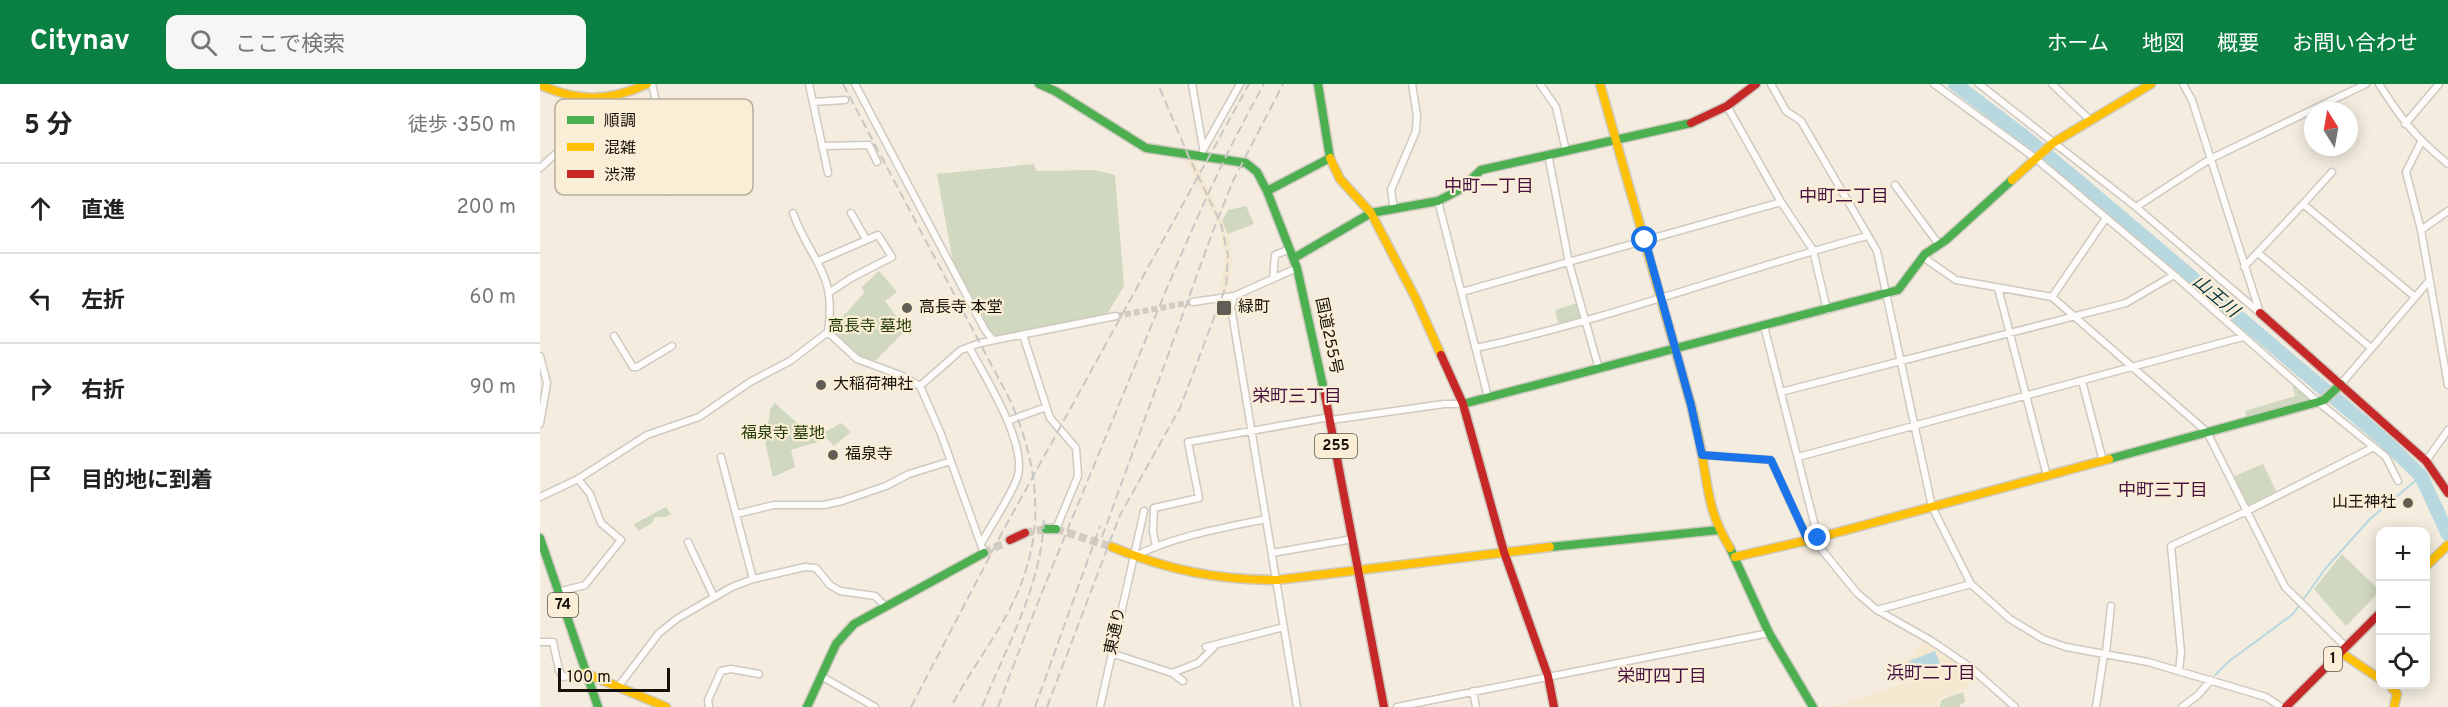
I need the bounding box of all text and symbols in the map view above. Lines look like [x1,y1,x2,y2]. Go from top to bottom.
search box [166,15,586,69]
text: Citynav [30,24,130,60]
icon: search [187,26,220,59]
text: ホーム [2047,31,2109,58]
text: 地図 [2142,31,2184,58]
text: 概要 [2217,31,2259,58]
text: お問い合わせ [2292,31,2418,58]
text: ここで検索 [235,32,345,59]
legend [555,99,753,195]
north arrow [2304,102,2358,156]
text: 5 分 [24,110,72,143]
text: 順調 [604,112,636,132]
text: 徒歩 · 350 m [408,113,516,139]
text: 混雑 [604,139,636,159]
text: 渋滞 [604,166,636,186]
district label: 中町一丁目 [1444,176,1534,199]
district label: 中町二丁目 [1799,186,1889,209]
icon: ahead [24,192,57,225]
text: 200 m [457,195,516,221]
text: 直進 [81,198,125,225]
route start [1631,226,1657,252]
water label: 山王川 [2187,271,2245,324]
icon: left [24,282,57,315]
text: 60 m [470,285,516,311]
text: 左折 [81,288,125,315]
street label: 国道255号 [1310,296,1346,376]
place label: 高長寺 本堂 [919,298,1003,318]
place label: 緑町 [1238,298,1270,318]
marker: 緑町 [1215,299,1233,317]
marker: 高長寺 本堂 [900,301,914,315]
park label: 高長寺 墓地 [828,317,912,337]
icon: right [24,372,57,405]
text: 90 m [470,375,516,401]
place label: 大稲荷神社 [833,375,913,395]
text: 右折 [81,378,125,405]
marker: 大稲荷神社 [814,378,828,392]
district label: 栄町三丁目 [1252,386,1342,409]
park label: 福泉寺 墓地 [741,424,825,444]
road number: 255 [1315,434,1357,458]
place label: 福泉寺 [845,445,893,465]
marker: 福泉寺 [826,448,840,462]
icon: arrive [24,462,57,495]
text: 目的地に到着 [81,468,213,495]
district label: 中町三丁目 [2118,480,2208,503]
place label: 山王神社 [2332,493,2396,513]
marker: 山王神社 [2401,496,2415,510]
route end [1804,524,1830,550]
map controls [2376,527,2430,689]
button: + [2376,527,2430,581]
button: − [2376,581,2430,635]
road number: 74 [548,593,578,617]
street label: 東通り [1101,605,1131,657]
button: locate [2376,635,2430,689]
road number: 1 [2324,647,2342,671]
district label: 浜町二丁目 [1886,663,1976,686]
scale bar [558,665,670,692]
district label: 栄町四丁目 [1617,666,1707,689]
text: 100 m [567,668,611,688]

